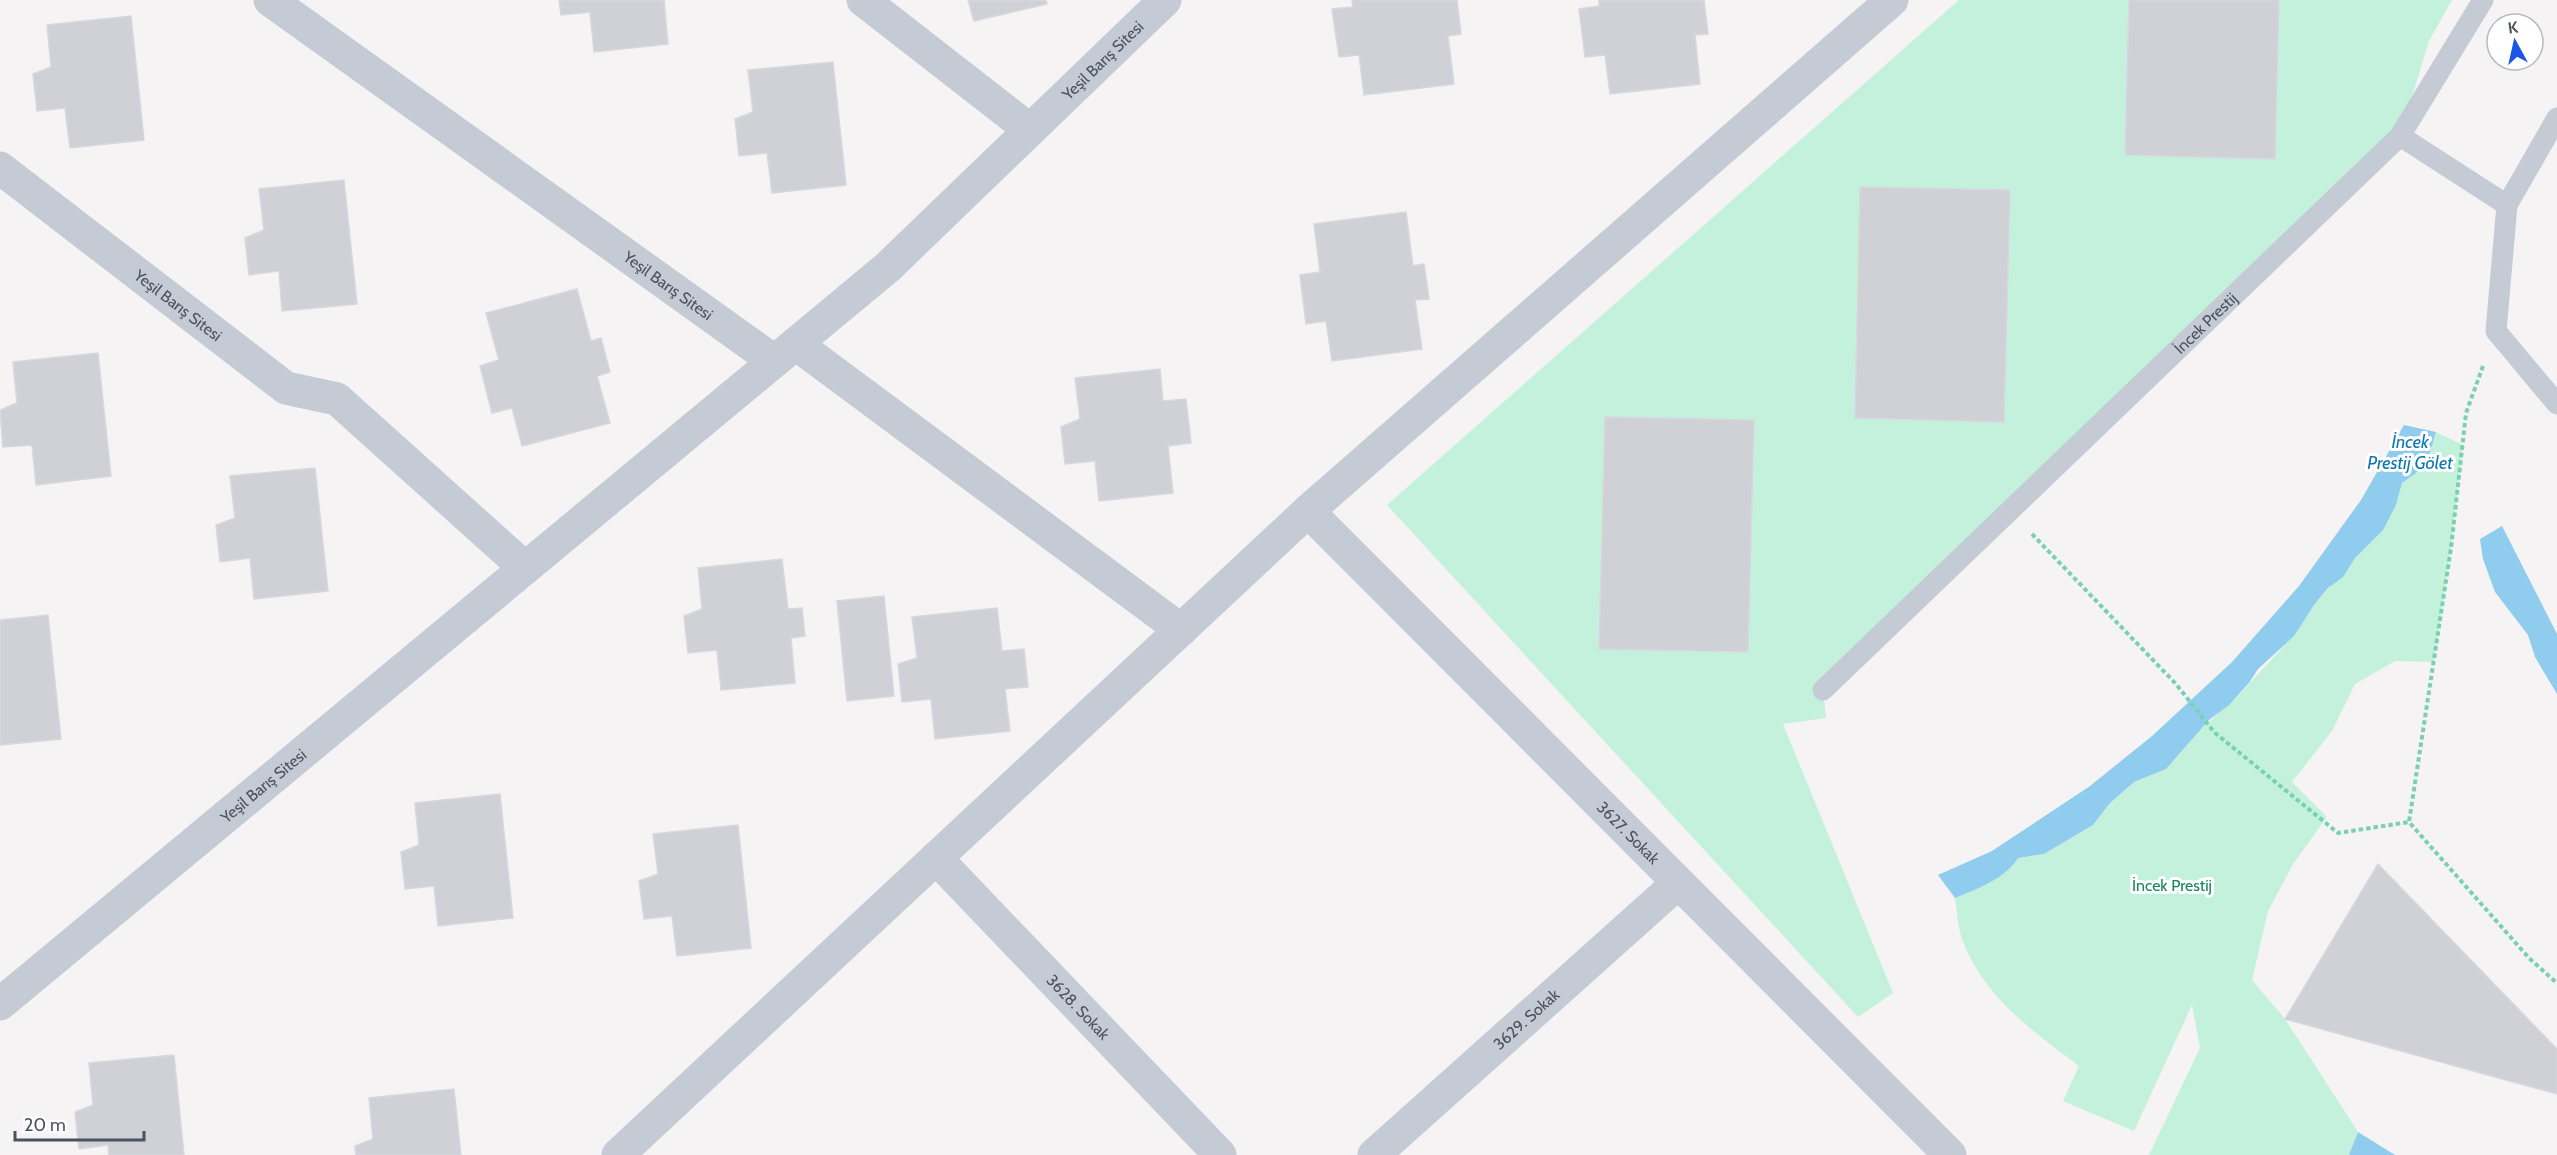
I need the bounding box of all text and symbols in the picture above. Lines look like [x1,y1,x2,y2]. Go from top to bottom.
north arrow [2485,12,2545,72]
street label: Yeşil Barış Sitesi [1058,17,1147,105]
text: K [2507,18,2519,38]
street label: Yeşil Barış Sitesi [619,247,716,324]
street label: Yeşil Barış Sitesi [130,265,226,345]
street label: İncek Prestij [2170,289,2241,358]
water label: İncek Prestij Gölet [2367,431,2453,474]
street label: Yeşil Barış Sitesi [216,745,310,828]
street label: 3627. Sokak [1593,798,1664,869]
park label: İncek Prestij [2132,876,2212,895]
street label: 3628. Sokak [1042,971,1114,1044]
street label: 3629. Sokak [1489,984,1564,1054]
scale bar [15,1104,144,1142]
text: 20 m [24,1114,66,1136]

